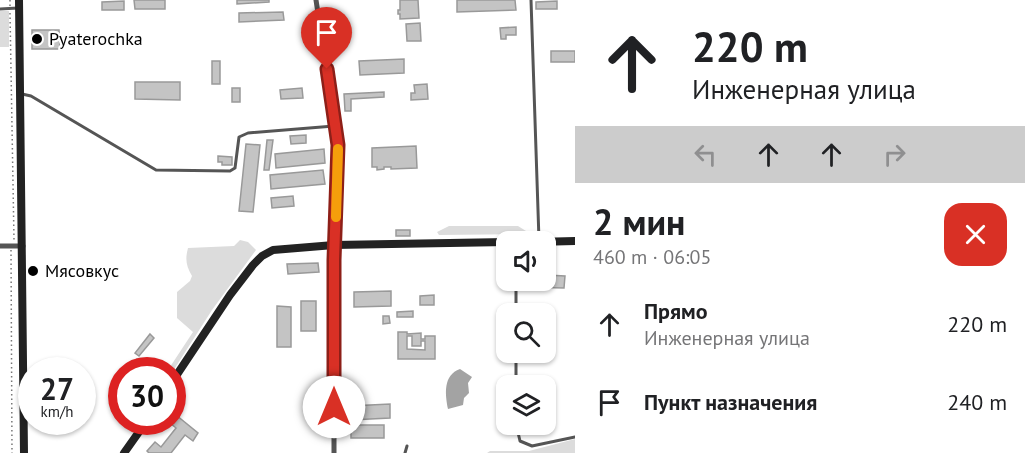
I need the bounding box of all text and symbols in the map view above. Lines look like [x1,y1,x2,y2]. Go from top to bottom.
pin [301,7,352,69]
icon: arrive [310,16,343,49]
text: 220 m [692,19,808,74]
icon: ahead [593,24,671,102]
place label: Pyaterochka [49,27,143,50]
marker: Pyaterochka [30,32,44,46]
text: Инженерная улица [692,72,916,106]
icon: left [689,138,722,171]
icon: ahead [752,138,785,171]
icon: ahead [815,138,848,171]
icon: right [878,138,911,171]
text: 2 мин [593,198,685,245]
button: close [944,203,1007,266]
map controls [496,231,556,435]
button: sound [496,231,556,291]
text: 460 m · 06:05 [593,244,711,270]
place label: Мясовкус [45,259,119,282]
marker: Мясовкус [26,264,40,278]
text: Прямо [644,297,707,325]
button: search [496,303,556,363]
icon: ahead [593,308,626,341]
text: 220 m [947,310,1007,338]
text: Инженерная улица [644,325,810,351]
speed limit sign: 30 [108,357,186,435]
text: 27 [40,369,74,408]
position arrow [302,375,366,439]
button: layers [496,375,556,435]
icon: arrive [593,386,626,419]
text: Пункт назначения [644,388,817,416]
text: 240 m [947,388,1007,416]
text: km/h [41,402,73,421]

